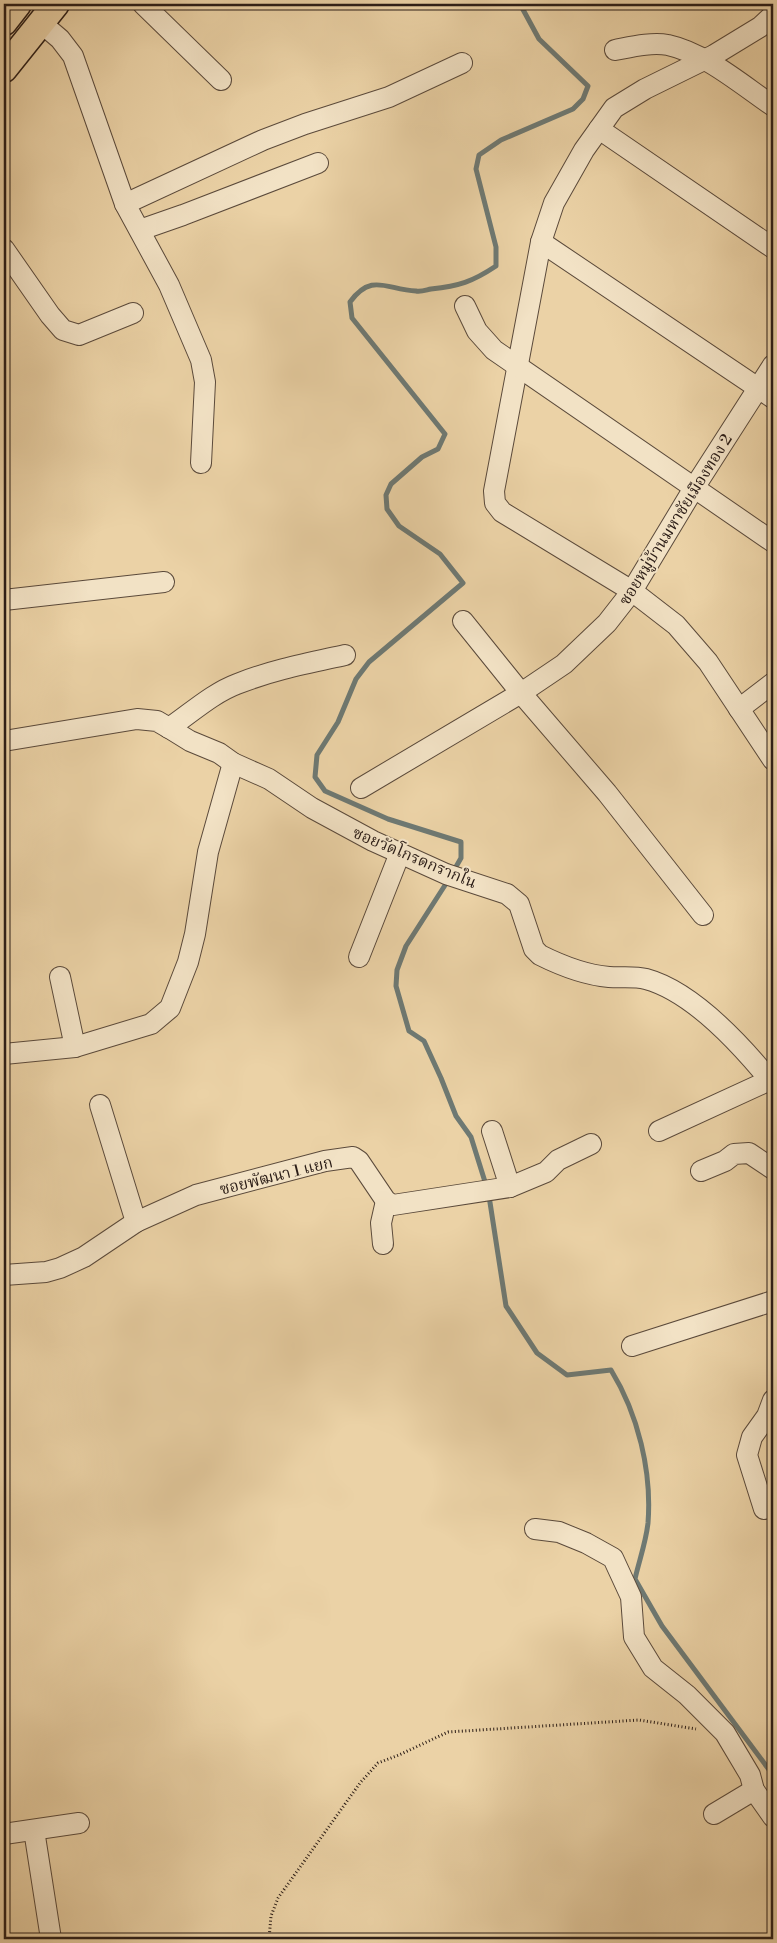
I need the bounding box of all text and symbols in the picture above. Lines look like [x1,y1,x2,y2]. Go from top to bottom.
street label: ซอยหมู่บ้านมหาชัยเมืองทอง 2 [615,430,737,609]
street label: ซอยวัดโกรดกรากใน [350,822,480,893]
street label: ซอยพัฒนา 1 แยก [218,1152,335,1200]

